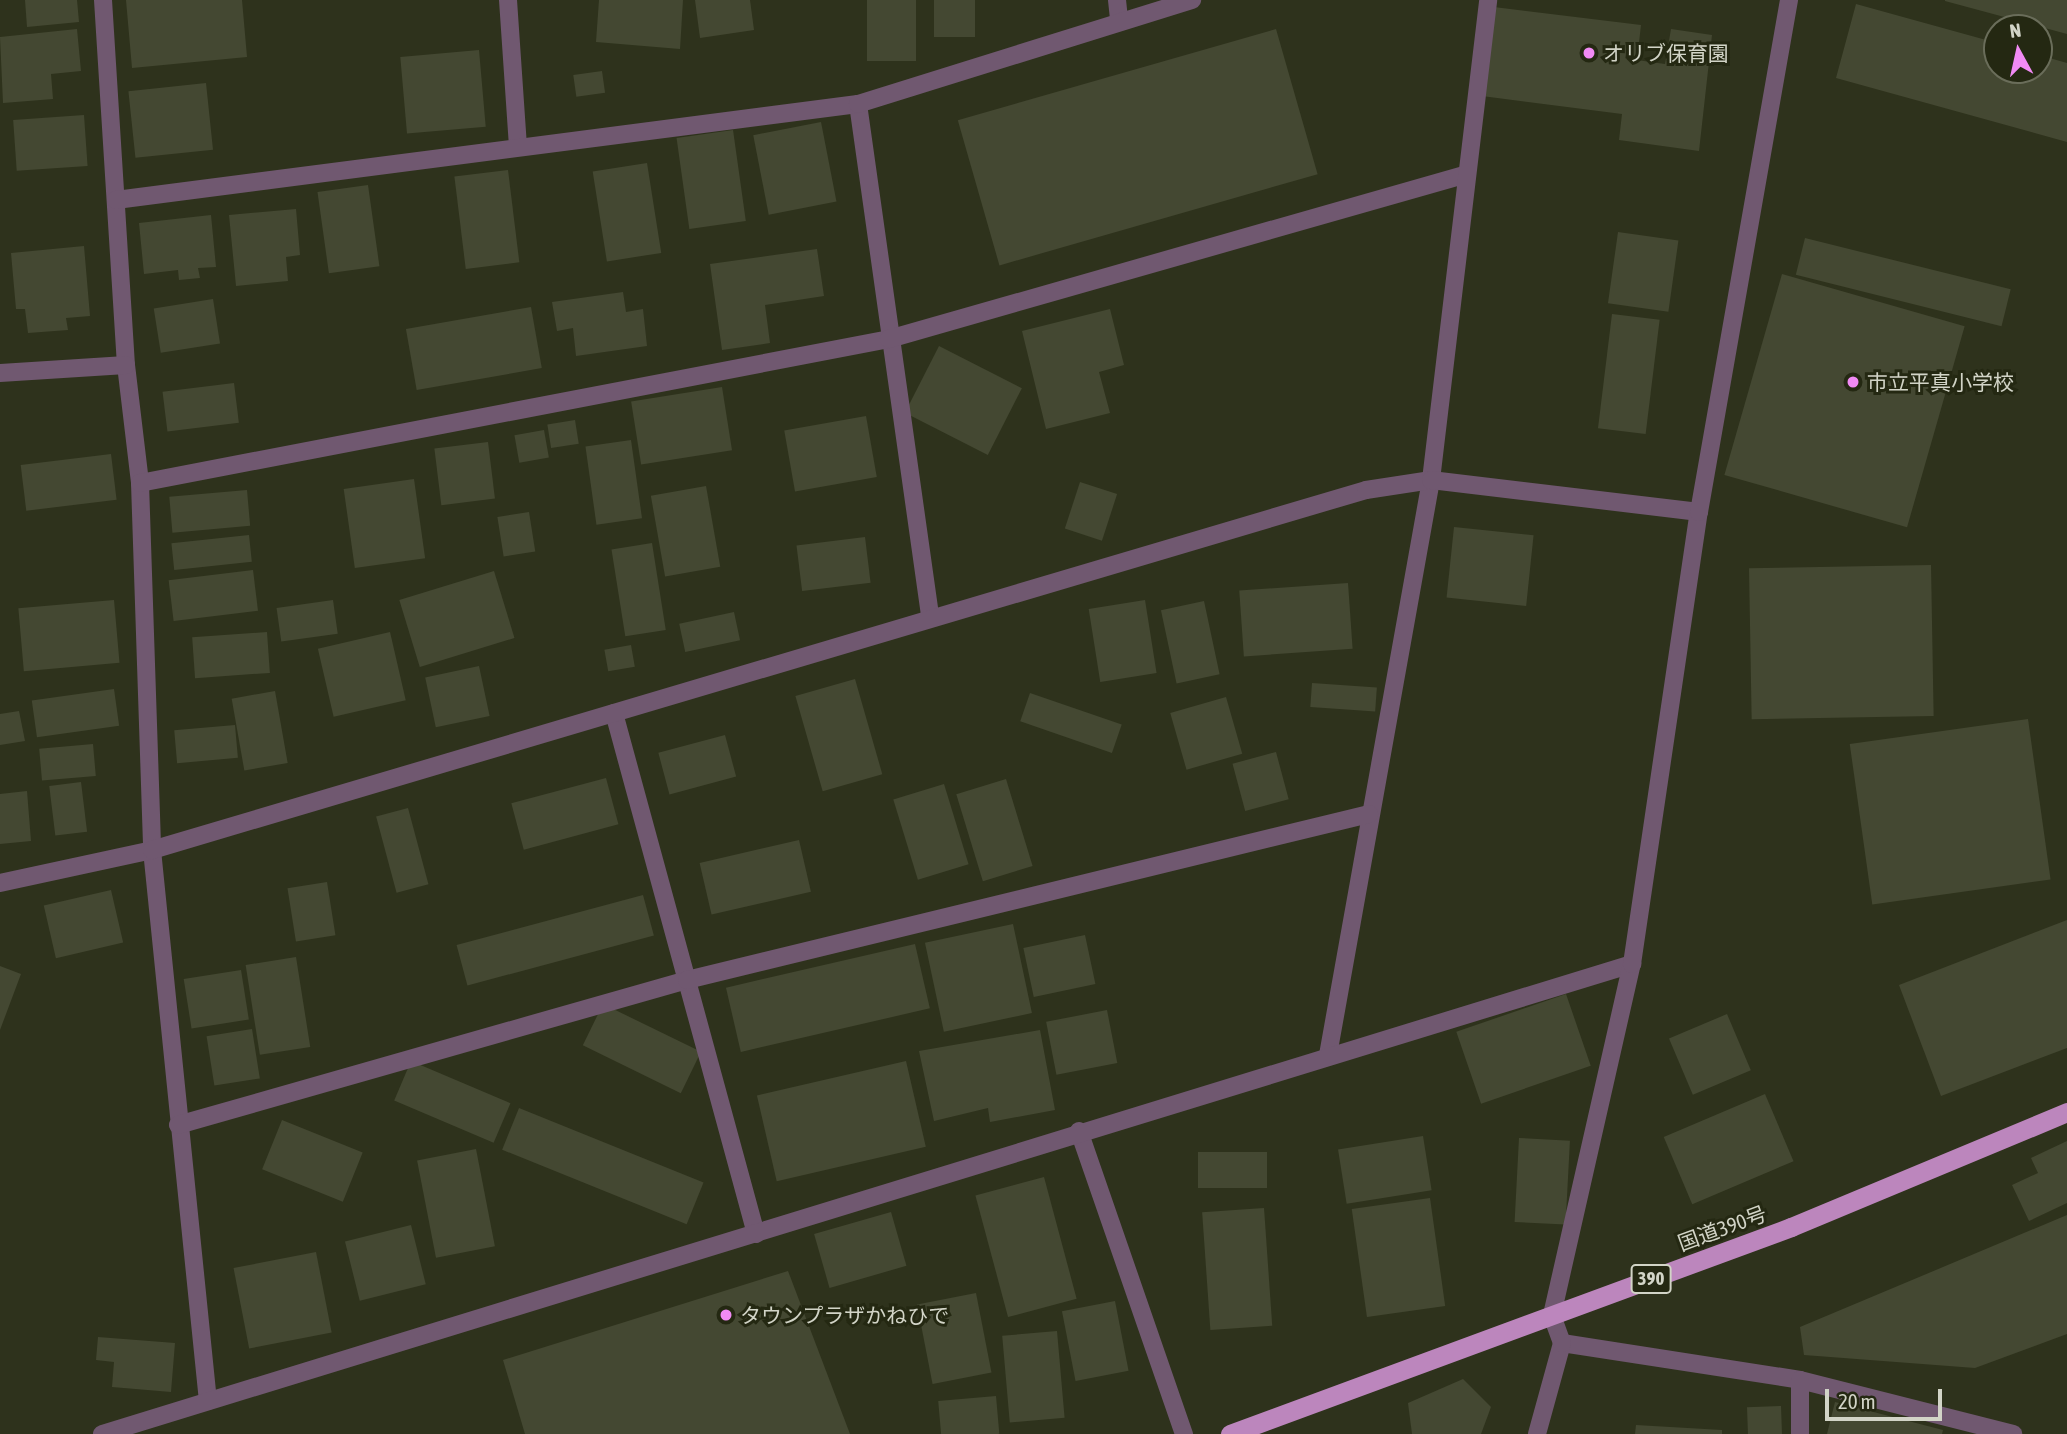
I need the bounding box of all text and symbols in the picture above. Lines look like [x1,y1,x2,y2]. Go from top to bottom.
north arrow [1983,14,2053,84]
text: N [2008,19,2022,42]
place label: オリブ保育園 [1603,40,1729,66]
marker: オリブ保育園 [1581,45,1597,61]
place label: 市立平真小学校 [1867,369,2014,395]
marker: 市立平真小学校 [1845,374,1861,390]
street label: 国道390号 [1674,1200,1770,1256]
road number: 390 [1630,1264,1672,1294]
place label: タウンプラザかねひで [740,1302,950,1328]
marker: タウンプラザかねひで [718,1307,734,1323]
scale bar [1829,1374,1946,1418]
text: 20 m [1838,1389,1876,1413]

